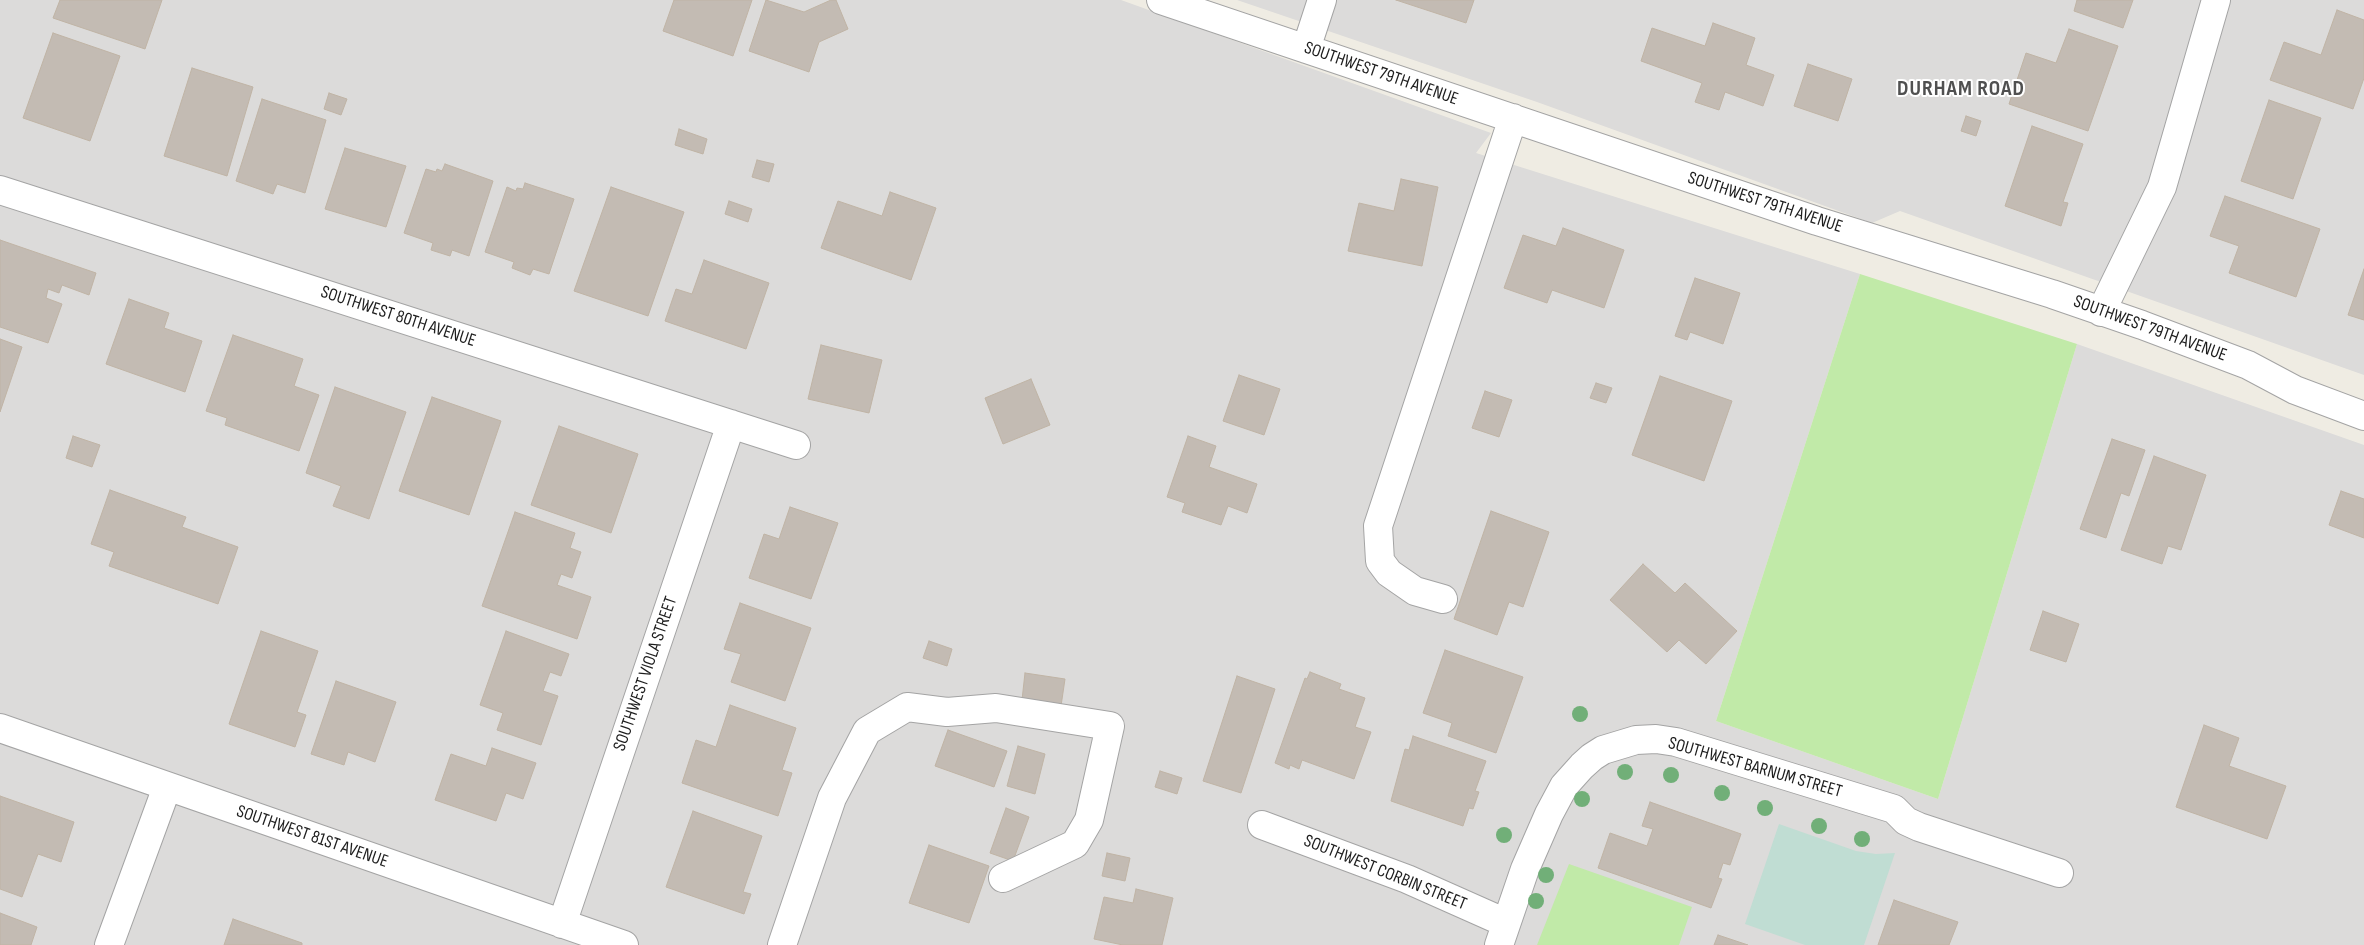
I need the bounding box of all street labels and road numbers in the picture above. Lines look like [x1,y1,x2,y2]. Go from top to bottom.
street label: SOUTHWEST 79TH AVENUE [1301,38,1461,110]
street label: SOUTHWEST 79TH AVENUE [1685,168,1845,238]
street label: SOUTHWEST 80TH AVENUE [318,282,478,352]
street label: SOUTHWEST 79TH AVENUE [2070,291,2230,367]
street label: SOUTHWEST VIOLA STREET [609,594,683,754]
street label: SOUTHWEST BARNUM STREET [1666,733,1844,803]
street label: SOUTHWEST 81ST AVENUE [233,801,391,873]
street label: SOUTHWEST CORBIN STREET [1300,830,1470,916]

